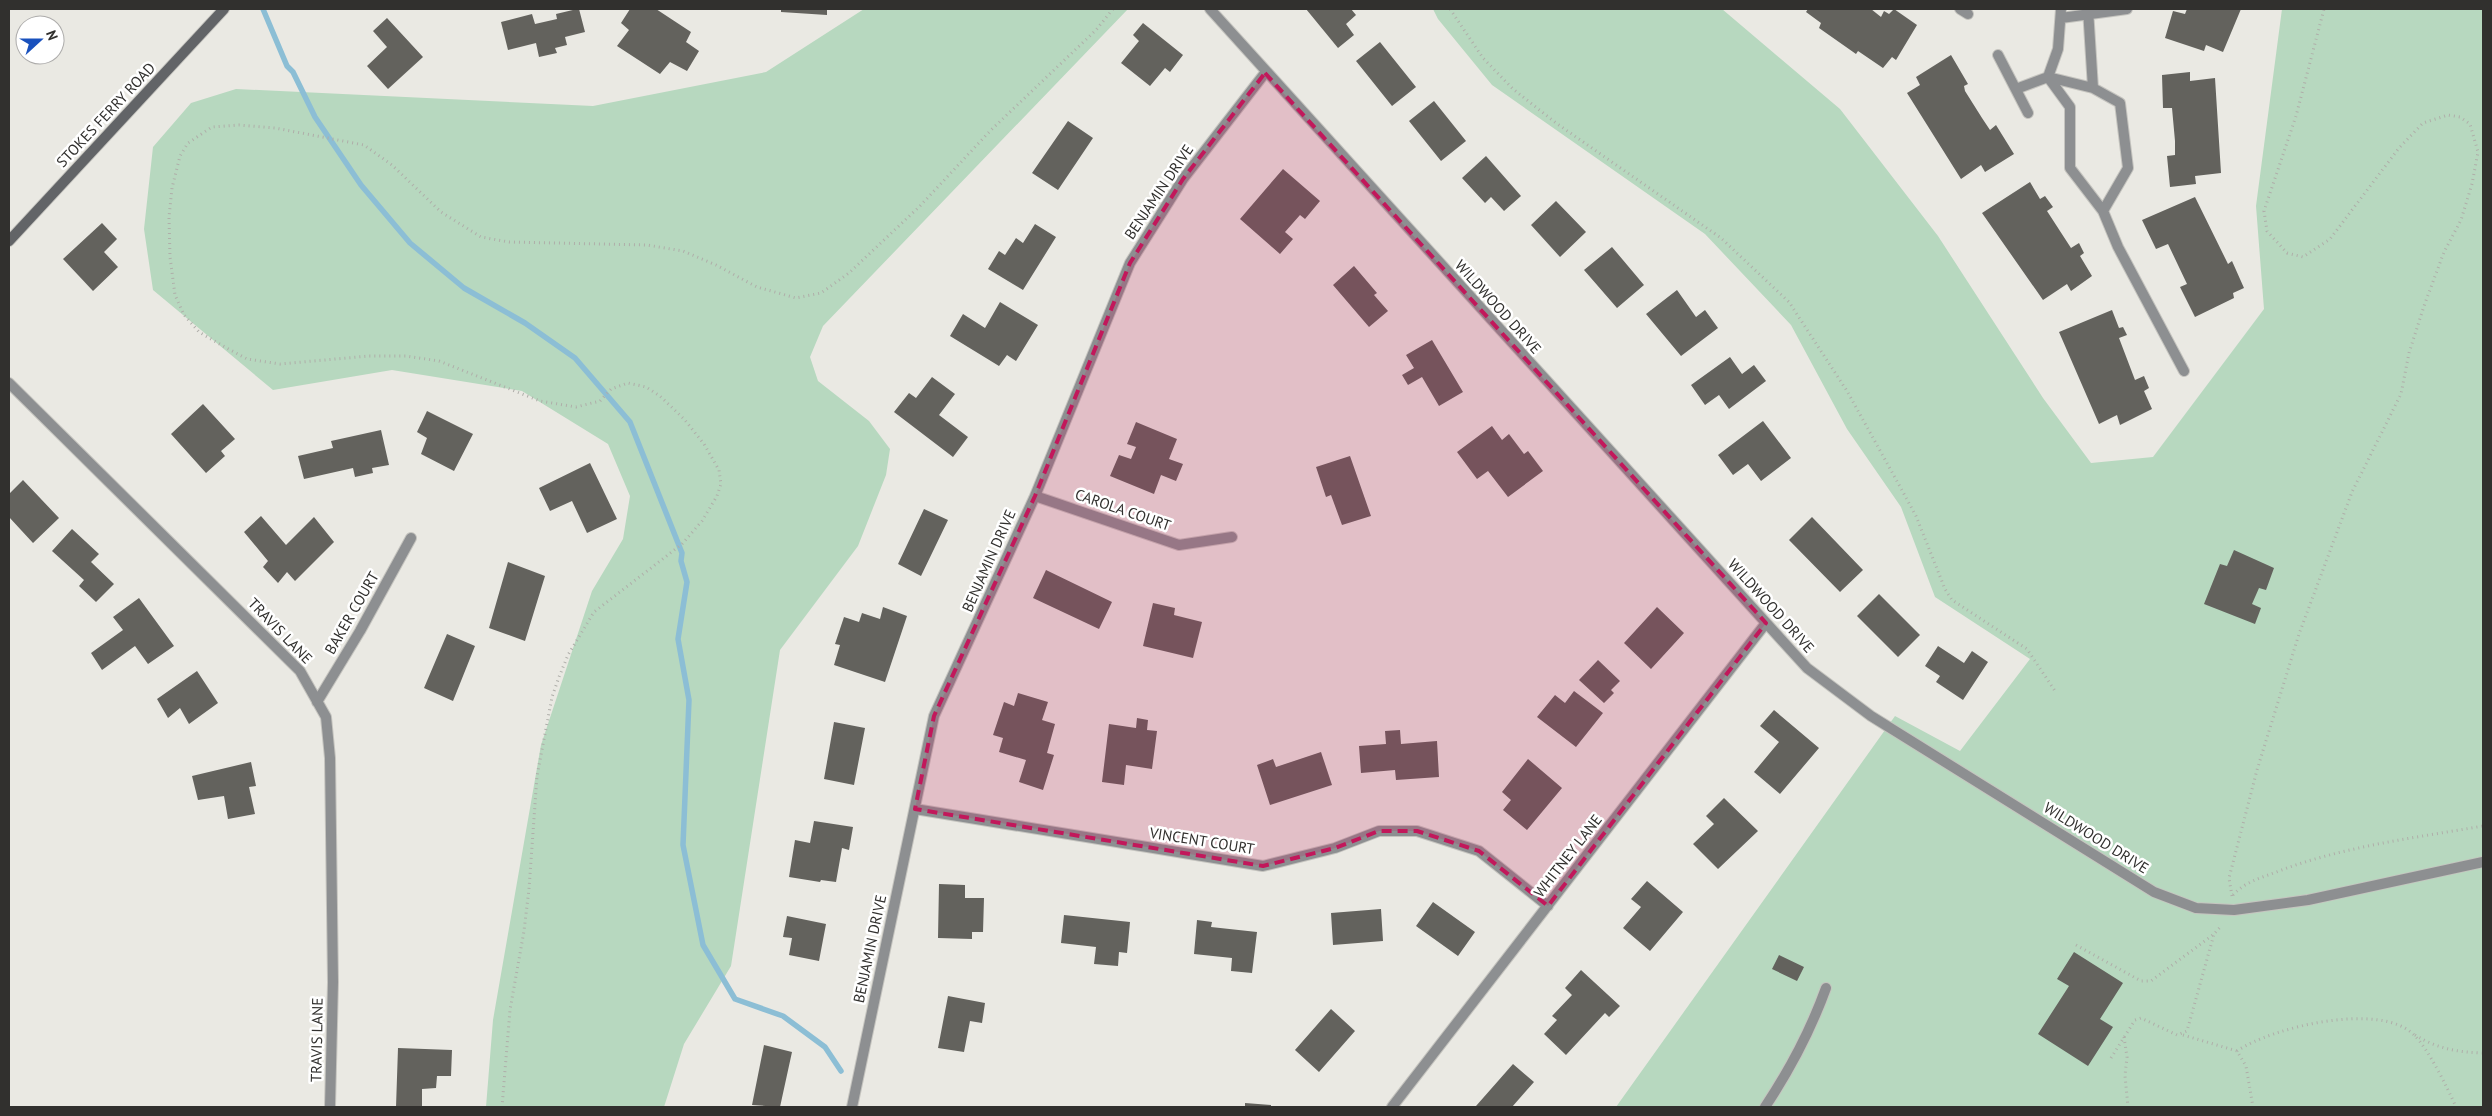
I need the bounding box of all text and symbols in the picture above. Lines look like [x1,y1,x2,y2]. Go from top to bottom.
north arrow [15,15,65,65]
text: N [42,28,62,43]
street label: STOKES FERRY ROAD [52,58,159,171]
street label: BENJAMIN DRIVE [1120,141,1197,243]
street label: WILDWOOD DRIVE [1451,256,1546,358]
street label: CAROLA COURT [1073,484,1174,535]
street label: BENJAMIN DRIVE [957,507,1020,615]
street label: WILDWOOD DRIVE [1724,555,1819,657]
street label: BAKER COURT [320,567,383,657]
street label: TRAVIS LANE [244,594,317,668]
street label: WILDWOOD DRIVE [2040,798,2152,877]
street label: WHITNEY LANE [1529,810,1606,901]
street label: VINCENT COURT [1147,823,1257,858]
street label: BENJAMIN DRIVE [849,893,890,1005]
street label: TRAVIS LANE [306,998,327,1082]

